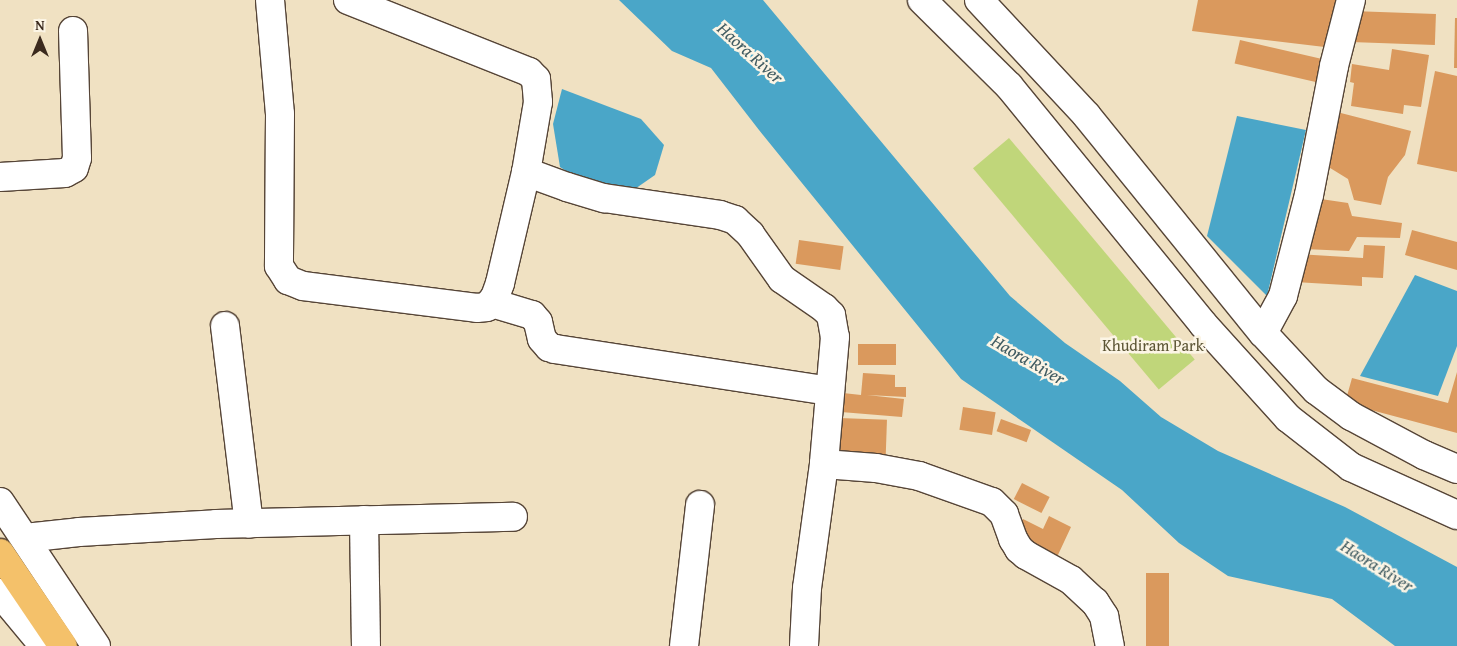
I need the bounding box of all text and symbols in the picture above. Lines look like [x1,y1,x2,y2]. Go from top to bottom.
north arrow [15,15,65,65]
text: N [35,15,45,35]
water label: Haora River [713,18,787,88]
water label: Haora River [987,330,1069,390]
park label: Khudiram Park [1102,335,1204,355]
water label: Haora River [1337,535,1417,597]

